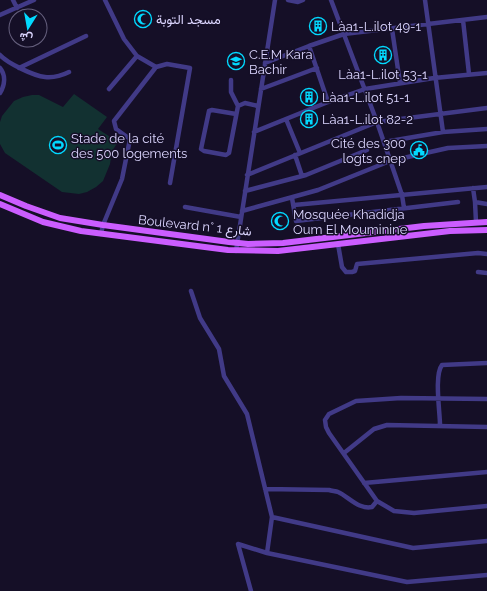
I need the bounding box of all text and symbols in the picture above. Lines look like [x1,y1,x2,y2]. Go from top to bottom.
north arrow [8,8,48,48]
mosque icon: مسجد التوبة [133,9,153,29]
place label: مسجد التوبة [156,12,221,28]
building icon: Làa1-L.ilot 49-1 [308,16,328,36]
place label: Làa1-L.ilot 49-1 [331,19,421,34]
text: ش [18,30,34,45]
building icon: Làa1-L.ilot 53-1 [373,45,393,65]
place label: C.E.M Kara Bachir [249,47,313,77]
school or university icon: C.E.M Kara Bachir [226,51,246,71]
place label: Làa1-L.ilot 53-1 [338,67,428,82]
building icon: Làa1-L.ilot 51-1 [299,87,319,107]
place label: Làa1-L.ilot 51-1 [322,90,410,105]
building icon: Làa1-L.ilot 82-2 [299,109,319,129]
place label: Làa1-L.ilot 82-2 [322,112,413,127]
place label: Stade de la cité des 500 logements [71,131,187,161]
sports icon: Stade de la cité des 500 logements [48,135,68,155]
place label: Cité des 300 logts cnep [331,136,406,166]
public building icon: Cité des 300 logts cnep [409,140,429,160]
place label: Mosquée Khadidja Oum El Mouminine [293,207,408,237]
mosque icon: Mosquée Khadidja Oum El Mouminine [270,211,290,231]
street label: Boulevard n° شارع 1 [137,212,252,241]

